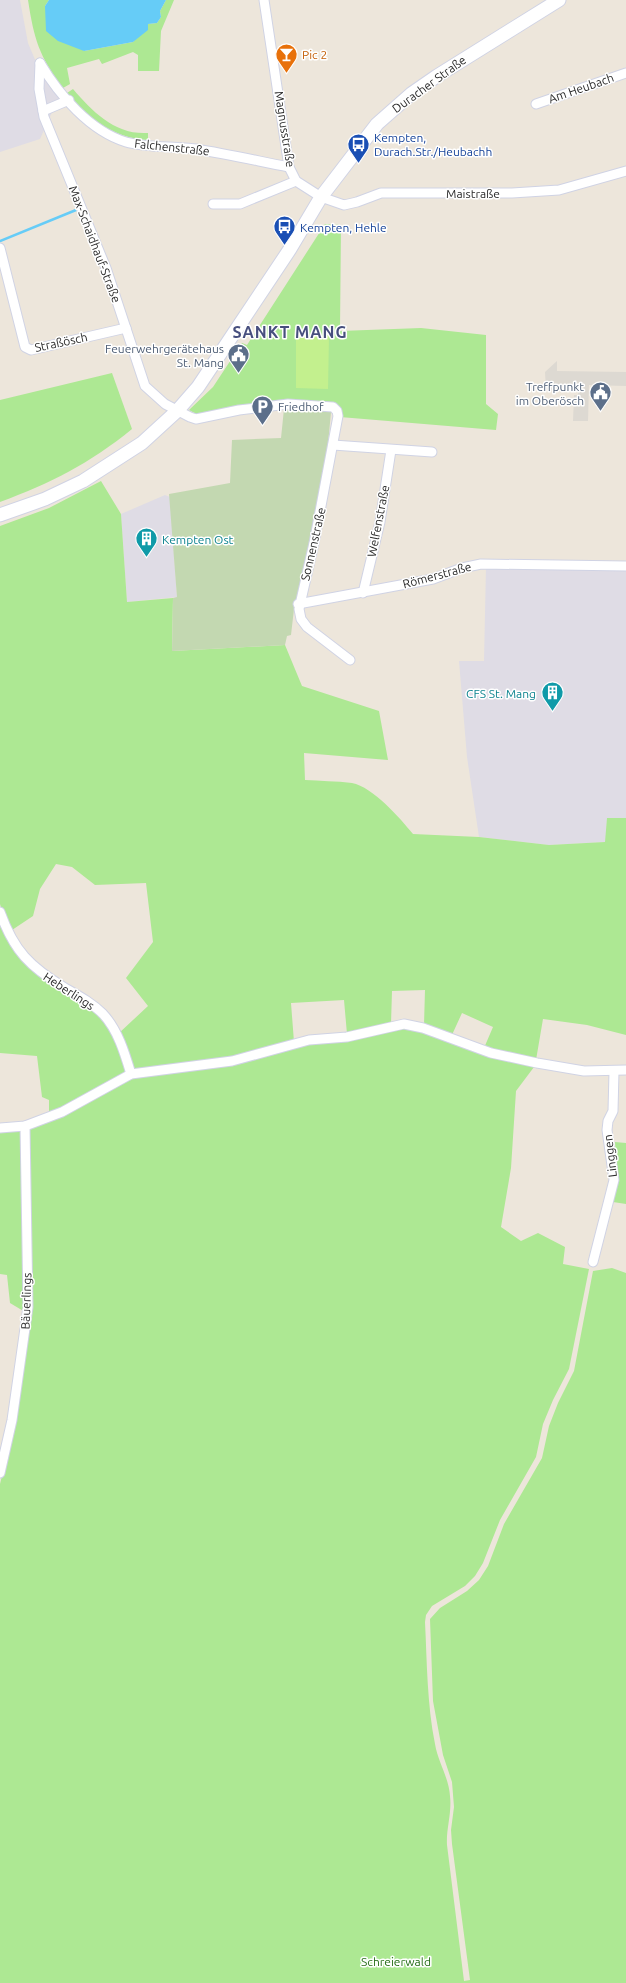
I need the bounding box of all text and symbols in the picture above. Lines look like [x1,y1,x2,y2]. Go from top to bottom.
bar icon: Pic 2 [274,41,300,74]
place label: Pic 2 [302,48,327,61]
street label: Duracher Straße [390,53,468,115]
street label: Am Heubach [547,71,615,105]
street label: Magnusstraße [273,90,297,168]
bus stop icon: Kempten, Durach.Str./Heubachh [346,131,372,164]
place label: Kempten, Durach.Str./Heubachh [374,131,492,158]
street label: Falchenstraße [134,137,210,157]
street label: Max-Schaidhauf-Straße [67,184,123,304]
street label: Maistraße [446,187,500,200]
bus stop icon: Kempten, Hehle [272,214,298,247]
place label: Kempten, Hehle [300,221,387,234]
district label: SANKT MANG [232,323,348,341]
street label: Straßösch [33,330,89,354]
place label: Feuerwehrgerätehaus St. Mang [105,342,224,369]
public building icon: Feuerwehrgerätehaus St. Mang [226,342,252,375]
place label: Treffpunkt im Oberösch [516,380,584,407]
public building icon: Treffpunkt im Oberösch [587,380,613,413]
parking icon: Friedhof [250,393,276,426]
place label: Friedhof [278,400,324,413]
street label: Welfenstraße [365,484,391,558]
street label: Sonnenstraße [298,506,328,582]
building icon: Kempten Ost [134,526,160,559]
place label: Kempten Ost [162,533,234,546]
street label: Römerstraße [401,560,473,590]
building icon: CFS St. Mang [539,680,565,713]
place label: CFS St. Mang [466,687,536,700]
street label: Heberlings [41,970,97,1012]
street label: Linggen [601,1134,619,1178]
street label: Bäuerlings [19,1272,33,1330]
park label: Schreierwald [361,1955,431,1968]

